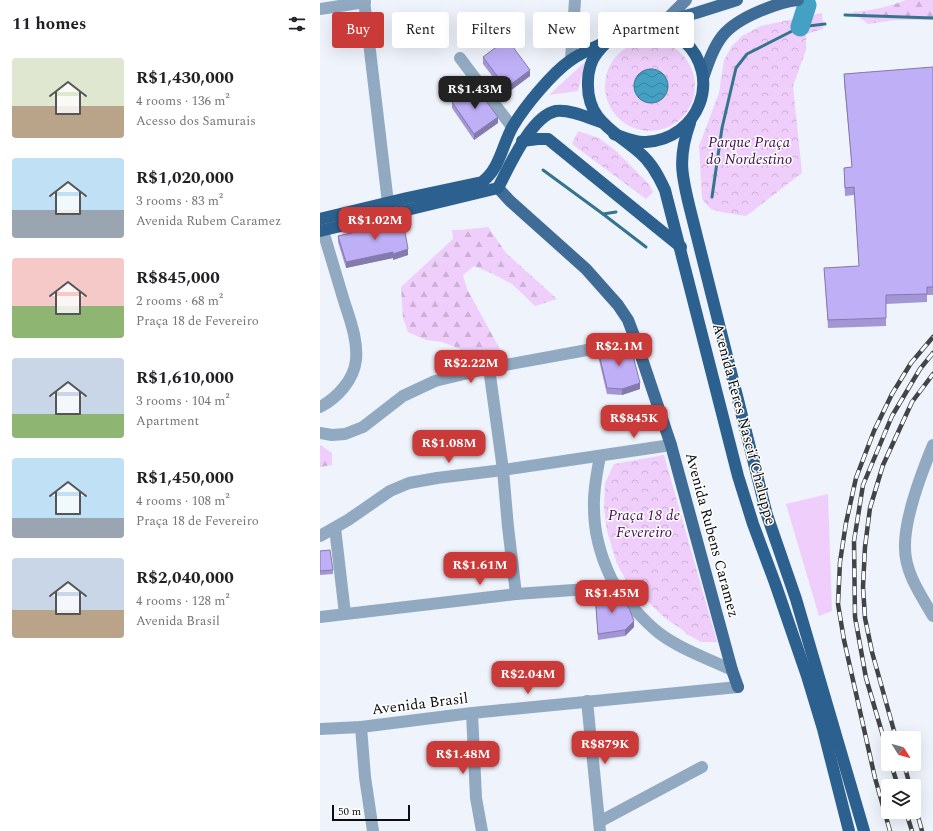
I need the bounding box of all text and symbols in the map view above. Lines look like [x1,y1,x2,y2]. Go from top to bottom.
text: 11 homes [12,11,86,37]
chip: Buy [332,12,384,48]
chip: Rent [392,12,449,48]
chip: Filters [457,12,525,48]
chip: New [533,12,590,48]
chip: Apartment [598,12,694,48]
icon: filters [286,13,308,35]
text: R$1,430,000 [136,65,234,91]
icon: home [44,74,92,122]
pin: R$1.43M [438,76,512,110]
text: R$1.43M [447,79,503,99]
text: 4 rooms · 136 m² [136,91,230,111]
text: Acesso dos Samurais [136,111,256,131]
park label: Parque Praça do Nordestino [706,131,792,171]
text: R$1,020,000 [136,165,234,191]
icon: home [44,174,92,222]
text: 3 rooms · 83 m² [136,191,223,211]
pin: R$1.02M [338,207,412,241]
text: R$1.02M [347,210,403,230]
text: Avenida Rubem Caramez [136,211,281,231]
text: R$845,000 [136,265,220,291]
icon: home [44,274,92,322]
text: 2 rooms · 68 m² [136,291,223,311]
text: Praça 18 de Fevereiro [136,311,259,331]
street label: Avenida Feres Nascif Chaluppe [706,321,782,527]
pin: R$2.1M [586,333,652,367]
text: R$2.1M [595,336,643,356]
pin: R$2.22M [434,350,508,384]
text: R$2.22M [443,353,499,373]
text: R$1,610,000 [136,365,234,391]
icon: home [44,374,92,422]
text: 3 rooms · 104 m² [136,391,230,411]
pin: R$845K [601,405,667,439]
text: R$845K [610,408,658,428]
text: Apartment [136,411,199,431]
pin: R$1.08M [412,430,486,464]
text: R$1.08M [421,433,477,453]
street label: Avenida Rubens Caramez [679,450,745,620]
text: R$1,450,000 [136,465,234,491]
icon: home [44,474,92,522]
text: 4 rooms · 108 m² [136,491,230,511]
park label: Praça 18 de Fevereiro [608,504,680,544]
text: Praça 18 de Fevereiro [136,511,259,531]
pin: R$1.61M [443,552,517,586]
text: R$1.61M [452,555,508,575]
text: R$2,040,000 [136,565,234,591]
icon: home [44,574,92,622]
pin: R$1.45M [575,580,649,614]
text: R$1.45M [584,583,640,603]
text: 4 rooms · 128 m² [136,591,230,611]
text: Avenida Brasil [136,611,220,631]
pin: R$2.04M [491,661,565,695]
text: R$2.04M [500,664,556,684]
street label: Avenida Brasil [371,687,469,721]
pin: R$879K [572,731,638,765]
north arrow [881,731,921,771]
map controls [881,731,921,819]
text: R$879K [581,734,629,754]
pin: R$1.48M [426,741,500,775]
text: R$1.48M [435,744,491,764]
button: layers [881,779,921,819]
scale bar [332,803,410,822]
text: 50 m [338,803,361,820]

